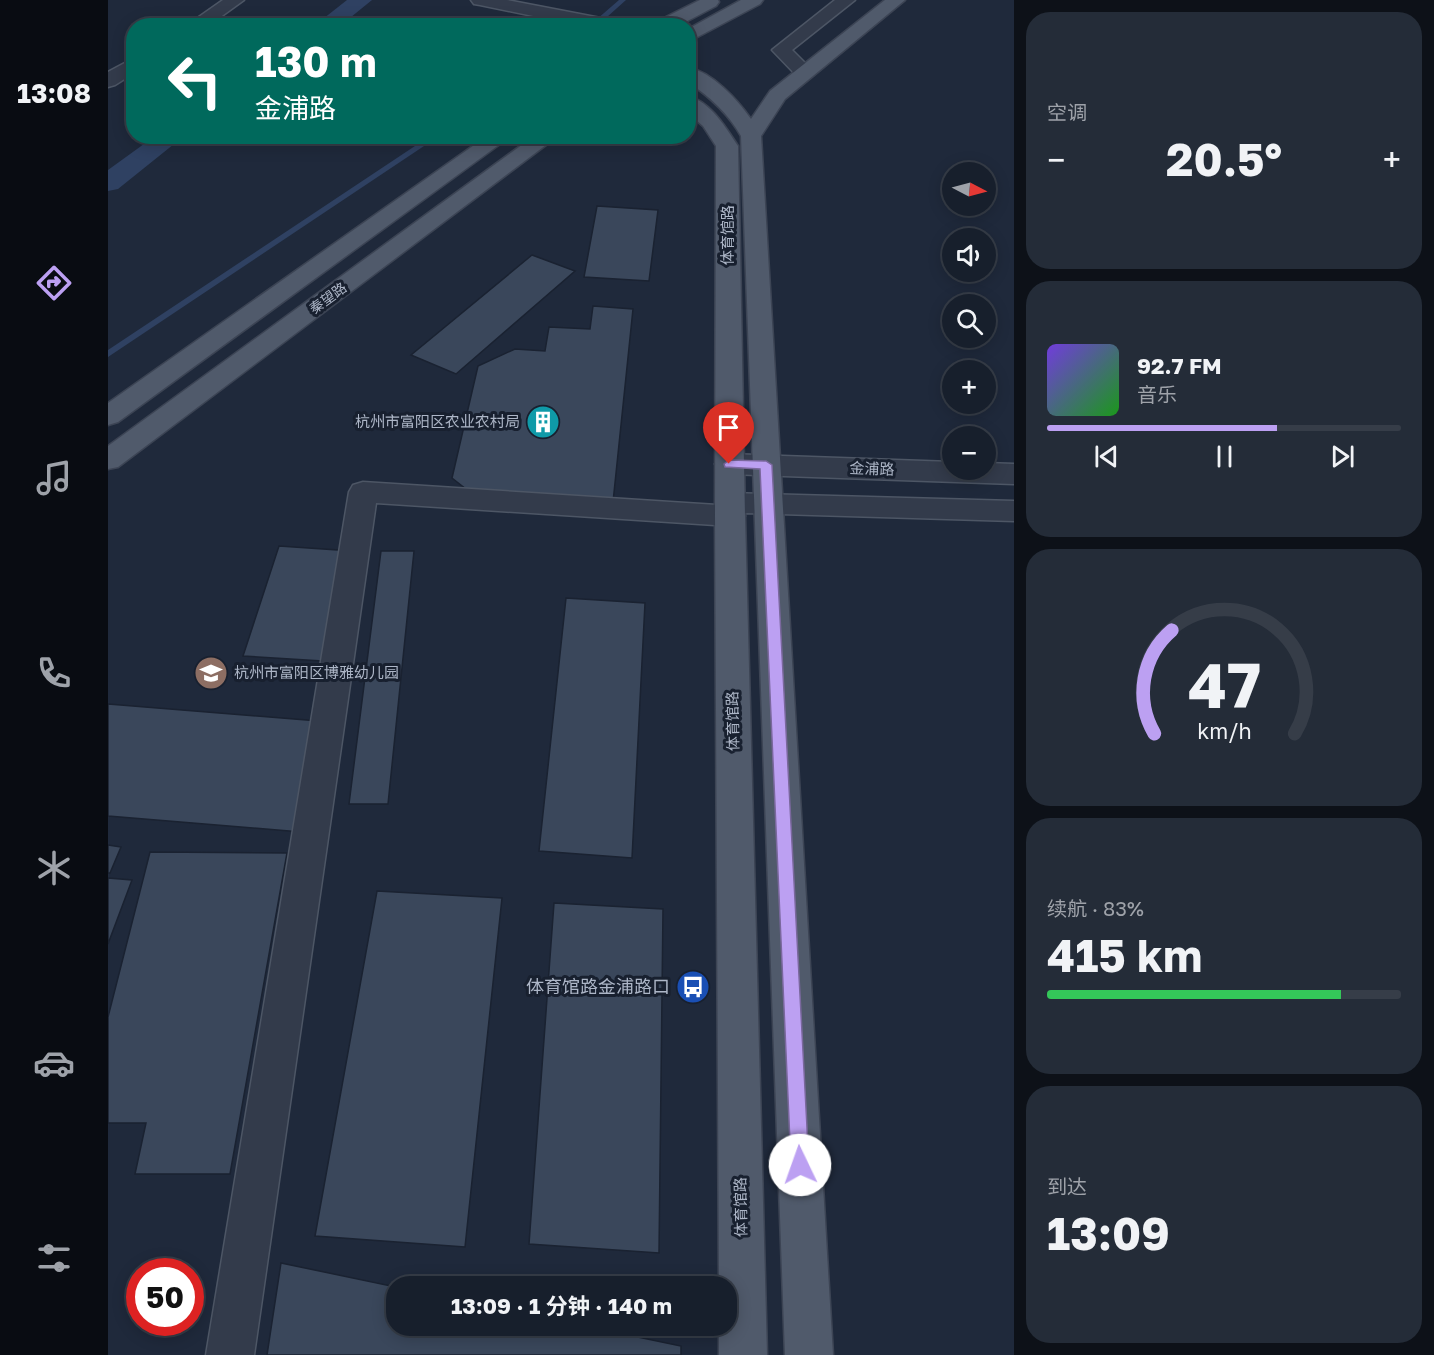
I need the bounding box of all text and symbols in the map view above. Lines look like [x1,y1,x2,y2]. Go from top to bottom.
text: 130 m [255,36,377,86]
icon: left [156,42,234,120]
text: 13:08 [17,77,91,109]
text: 金浦路 [255,92,336,124]
text: 空调 [1047,100,1087,124]
text: 20.5° [1166,132,1282,186]
text: − [1047,140,1065,179]
text: + [1383,140,1401,179]
north arrow [942,162,996,216]
map controls [942,162,996,480]
street label: 体育馆路 [718,205,736,265]
button: sound [942,228,996,282]
icon: directions [33,262,75,304]
street label: 秦望路 [306,278,350,317]
button: search [942,294,996,348]
text: 92.7 FM [1137,352,1222,379]
button: + [942,360,996,414]
text: 音乐 [1137,382,1177,406]
pin [703,402,754,464]
building icon: 杭州市富阳区农业农村局 [525,404,561,440]
icon: arrive [712,411,745,444]
place label: 杭州市富阳区农业农村局 [355,412,520,430]
button: − [942,426,996,480]
icon: previous [1090,440,1123,473]
icon: pause [1208,440,1241,473]
icon: next [1326,440,1359,473]
icon: music [33,457,75,499]
street label: 金浦路 [849,458,895,478]
text: 47 [1187,648,1260,723]
icon: phone [33,652,75,694]
school or university icon: 杭州市富阳区博雅幼儿园 [193,655,229,691]
place label: 杭州市富阳区博雅幼儿园 [234,663,399,681]
street label: 体育馆路 [722,691,742,751]
text: km/h [1197,719,1251,745]
icon: climate [33,847,75,889]
text: 续航 · 83% [1047,896,1144,920]
text: 415 km [1047,928,1202,982]
bus stop icon: 体育馆路金浦路口 [675,969,711,1005]
place label: 体育馆路金浦路口 [526,975,670,997]
icon: car [33,1042,75,1084]
position arrow [768,1133,832,1197]
text: 到达 [1047,1174,1087,1198]
street label: 体育馆路 [730,1177,750,1237]
text: 13:09 [1047,1206,1170,1260]
icon: filters [33,1237,75,1279]
speed limit sign: 50 [126,1258,204,1336]
text: 13:09 · 1 分钟 · 140 m [451,1292,672,1319]

